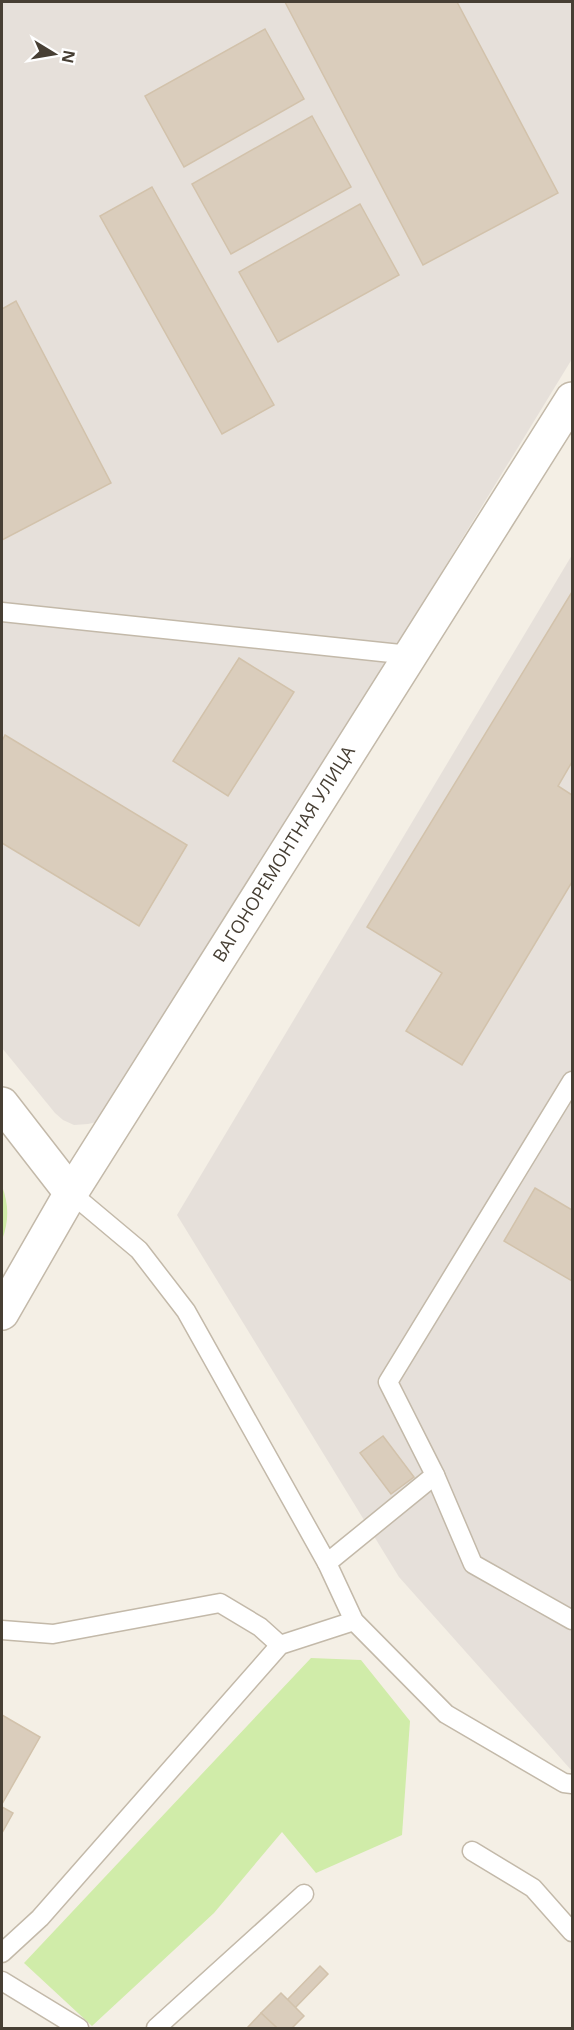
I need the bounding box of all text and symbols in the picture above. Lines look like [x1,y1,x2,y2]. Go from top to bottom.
north arrow [24,24,84,84]
text: N [57,48,81,65]
street label: ВАГОНОРЕМОНТНАЯ УЛИЦА [207,740,360,966]

